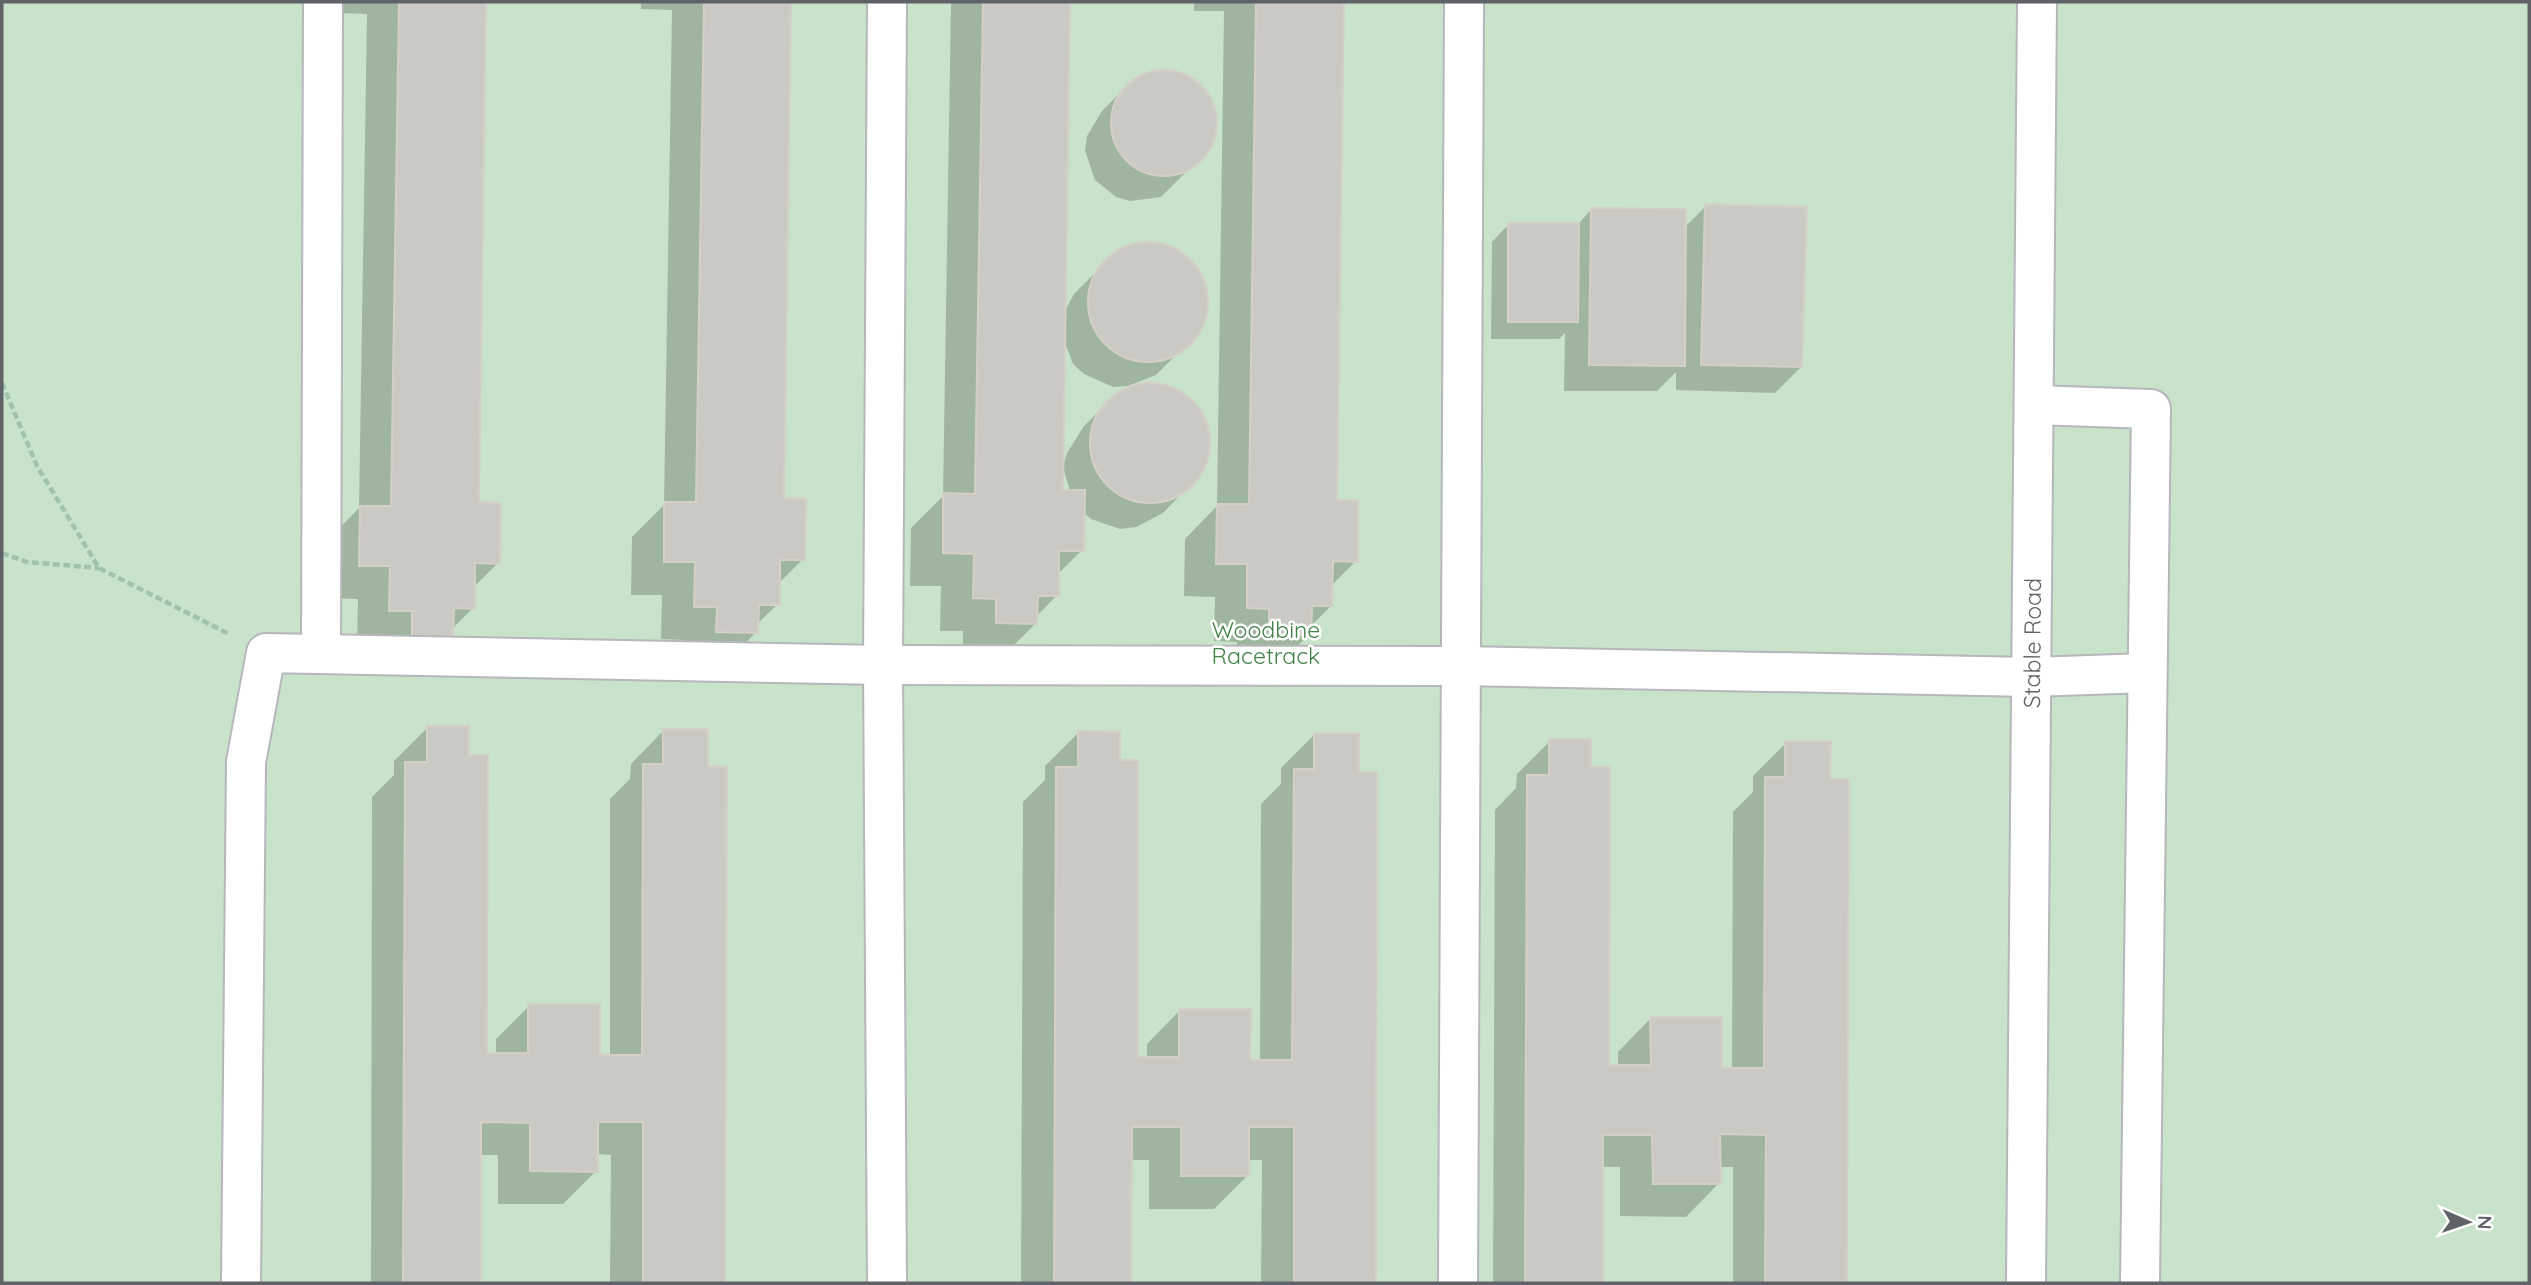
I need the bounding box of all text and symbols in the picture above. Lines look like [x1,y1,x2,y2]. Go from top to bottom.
street label: Stable Road [2016,578,2047,708]
park label: Woodbine Racetrack [1212,615,1320,670]
north arrow [2433,1187,2503,1257]
text: N [2473,1215,2497,1230]

